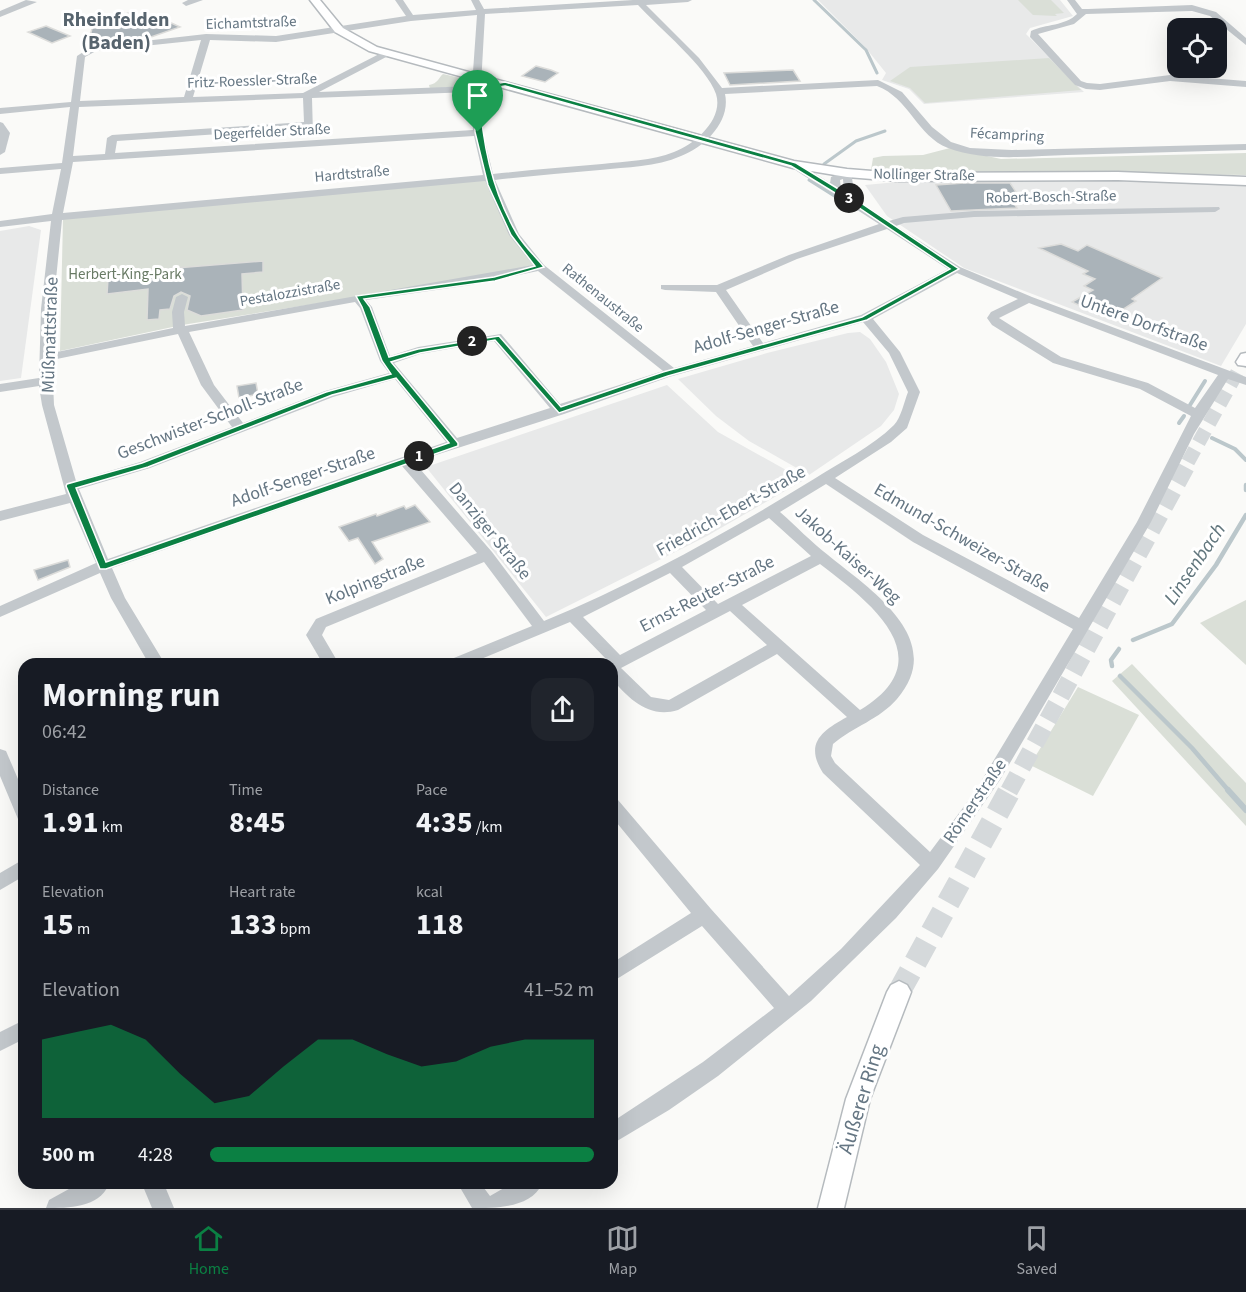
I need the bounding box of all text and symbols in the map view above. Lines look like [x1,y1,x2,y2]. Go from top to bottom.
district label: Rheinfelden (Baden) [63,6,169,57]
street label: Eichamtstraße [205,11,297,35]
map controls [1167,18,1227,78]
button: locate [1167,18,1227,78]
street label: Fritz-Roessler-Straße [187,68,317,94]
pin [452,70,503,132]
icon: arrive [461,79,494,112]
street label: Degerfelder Straße [213,118,331,146]
street label: Fécampring [969,123,1045,147]
street label: Hardtstraße [314,160,390,188]
street label: Nollinger Straße [873,164,975,186]
pin: 3 [834,183,864,213]
street label: Robert-Bosch-Straße [986,185,1116,209]
text: 3 [845,187,853,209]
street label: Rathenaustraße [558,258,648,338]
park label: Herbert-King-Park [68,264,182,285]
street label: Pestalozzistraße [238,274,342,312]
street label: Müßmattstraße [35,276,65,393]
street label: Untere Dorfstraße [1077,288,1212,358]
street label: Adolf-Senger-Straße [690,294,842,360]
pin: 2 [457,326,487,356]
text: 2 [468,330,476,352]
street label: Geschwister-Scholl-Straße [113,372,307,466]
street label: Adolf-Senger-Straße [227,441,379,513]
pin: 1 [404,441,434,471]
text: 1 [415,445,423,467]
street label: Friedrich-Ebert-Straße [652,459,810,563]
street label: Danziger Straße [443,477,537,585]
street label: Edmund-Schweizer-Straße [869,477,1055,599]
street label: Jakob-Kaiser-Weg [789,500,907,610]
water label: Linsenbach [1157,518,1233,610]
street label: Kolpingstraße [321,549,429,611]
street label: Ernst-Reuter-Straße [635,549,779,639]
text: Morning run [42,672,220,719]
button: share [531,678,594,741]
text: 06:42 [42,718,87,746]
street label: Römerstraße [937,754,1013,848]
text: Distance [42,779,99,801]
text: Time [229,779,263,801]
text: Pace [416,779,447,801]
text: 1.91 [42,801,99,844]
text: 8:45 [229,801,286,844]
text: 4:35 [416,801,473,844]
text: km [99,816,123,838]
text: /km [473,816,503,838]
text: Elevation [42,881,104,903]
text: Heart rate [229,881,296,903]
text: kcal [416,881,443,903]
text: 15 [42,903,74,946]
text: 133 [229,903,277,946]
text: 118 [416,903,464,946]
text: m [74,918,90,940]
text: bpm [277,918,311,940]
text: Elevation [42,976,120,1004]
text: 41–52 m [524,976,594,1004]
street label: Äußerer Ring [830,1040,892,1158]
text: 500 m [42,1141,95,1169]
text: 4:28 [138,1141,173,1169]
tab: Home [189,1222,229,1280]
tab: Map [606,1222,639,1280]
tab: Saved [1017,1222,1057,1280]

